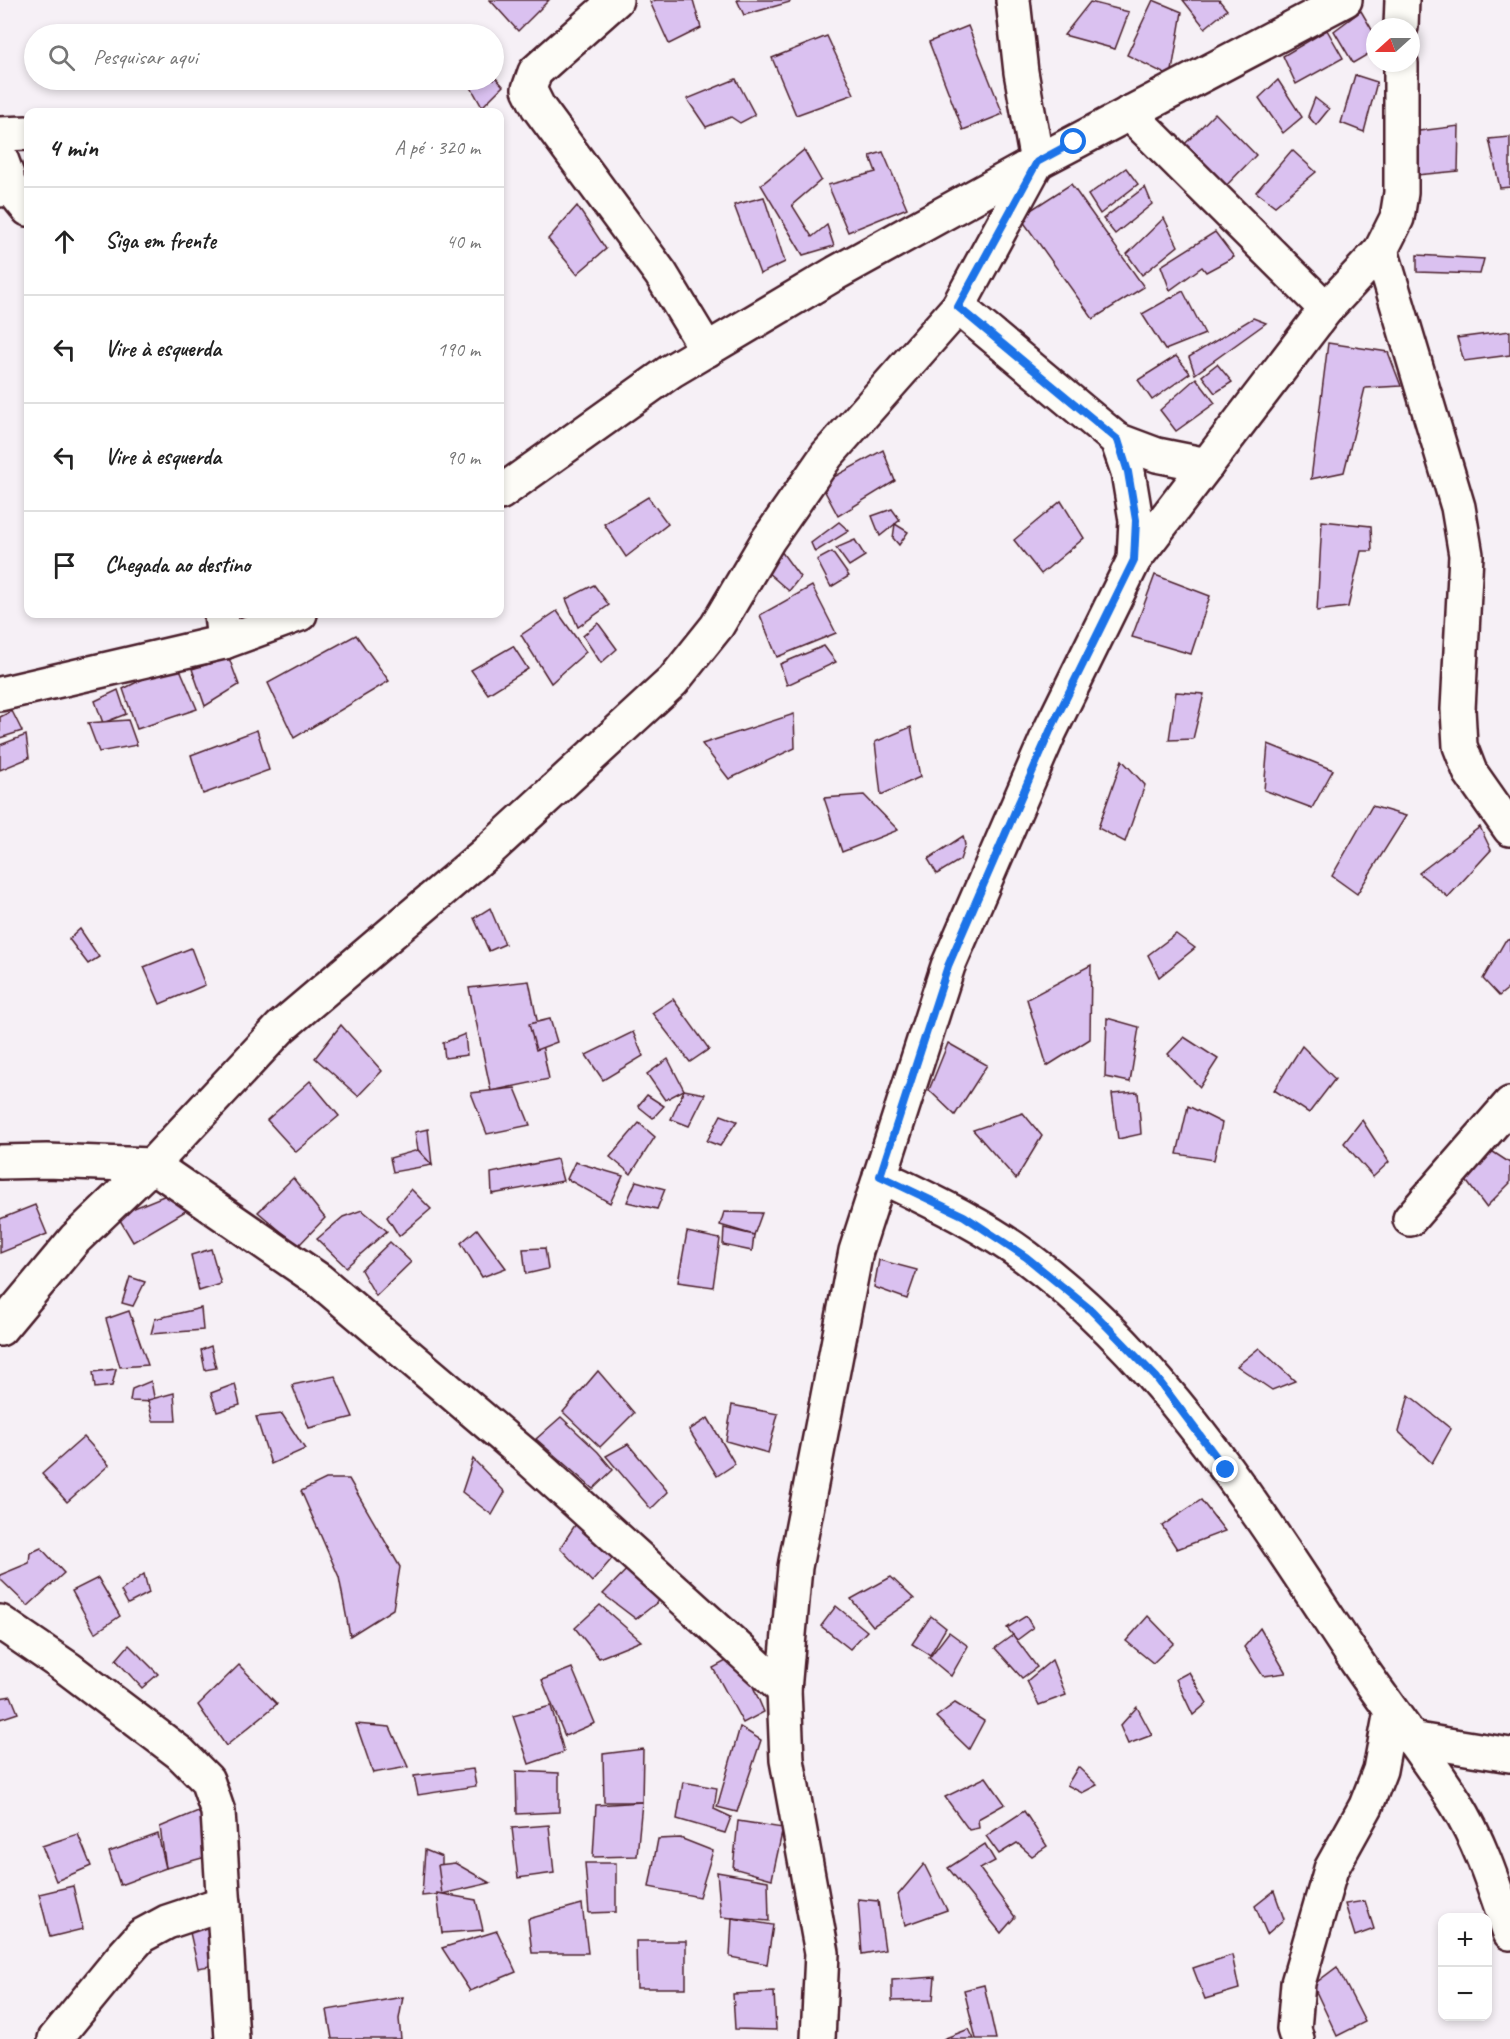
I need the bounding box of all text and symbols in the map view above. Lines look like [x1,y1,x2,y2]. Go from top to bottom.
north arrow [1366,18,1420,72]
search box [24,24,504,90]
icon: search [45,41,78,74]
text: Pesquisar aqui [93,43,198,71]
route start [1060,128,1086,154]
text: 4 min [48,131,98,164]
text: A pé · 320 m [395,135,480,160]
icon: ahead [48,225,81,258]
text: Siga em frente [105,227,216,255]
text: 40 m [446,229,480,254]
icon: left [48,333,81,366]
text: Vire à esquerda [105,335,221,363]
text: 190 m [437,337,480,362]
icon: left [48,441,81,474]
text: Vire à esquerda [105,443,221,471]
text: 90 m [446,445,480,470]
icon: arrive [48,549,81,582]
text: Chegada ao destino [105,551,250,579]
route end [1212,1456,1238,1482]
map controls [1438,1913,1492,2021]
button: + [1438,1913,1492,1967]
button: − [1438,1967,1492,2021]

